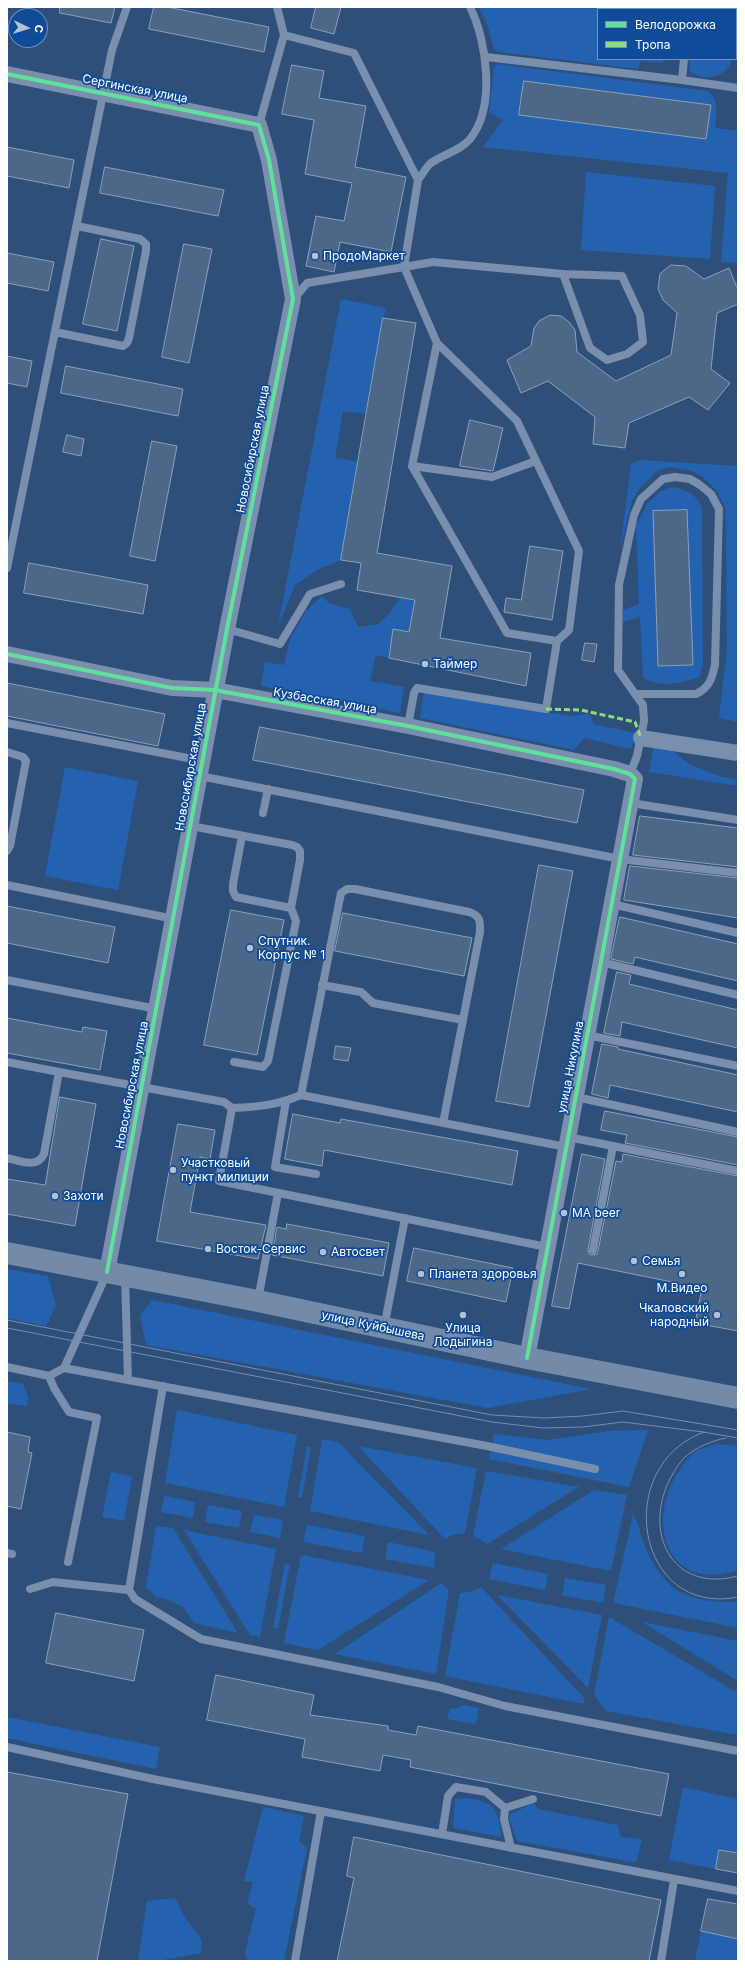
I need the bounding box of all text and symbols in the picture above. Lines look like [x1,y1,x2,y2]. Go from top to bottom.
north arrow [8,8,48,48]
legend [597,8,737,60]
text: Велодорожка [635,17,716,32]
text: С [32,24,46,33]
text: Тропа [635,37,670,52]
street label: Сергинская улица [81,72,189,106]
place label: ПродоМаркет [323,249,405,263]
marker: ПродоМаркет [310,251,320,261]
street label: Новосибирская улица [234,384,272,514]
place label: Таймер [433,657,477,671]
marker: Таймер [420,659,430,669]
street label: Кузбасская улица [272,685,378,717]
street label: Новосибирская улица [173,702,209,832]
place label: Спутник. Корпус № 1 [258,934,325,962]
marker: Спутник. Корпус № 1 [245,943,255,953]
street label: улица Никулина [555,1019,587,1115]
street label: Новосибирская улица [113,1020,151,1150]
place label: Участковый пункт милиции [181,1156,269,1184]
marker: Участковый пункт милиции [168,1165,178,1175]
place label: Захоти [63,1189,104,1203]
marker: Захоти [50,1191,60,1201]
place label: MA beer [572,1206,620,1220]
marker: MA beer [559,1208,569,1218]
place label: Восток-Сервис [216,1242,306,1256]
marker: Восток-Сервис [203,1244,213,1254]
place label: Автосвет [331,1245,385,1259]
marker: Автосвет [318,1247,328,1257]
place label: Семья [642,1254,680,1268]
marker: Семья [629,1256,639,1266]
place label: Планета здоровья [429,1267,537,1281]
marker: Планета здоровья [416,1269,426,1279]
marker: М.Видео [677,1269,687,1279]
place label: М.Видео [657,1281,707,1295]
place label: Чкаловский народный [639,1301,709,1329]
street label: улица Куйбышева [320,1308,426,1344]
marker: Улица Лодыгина [458,1310,468,1320]
marker: Чкаловский народный [712,1310,722,1320]
place label: Улица Лодыгина [434,1321,492,1349]

